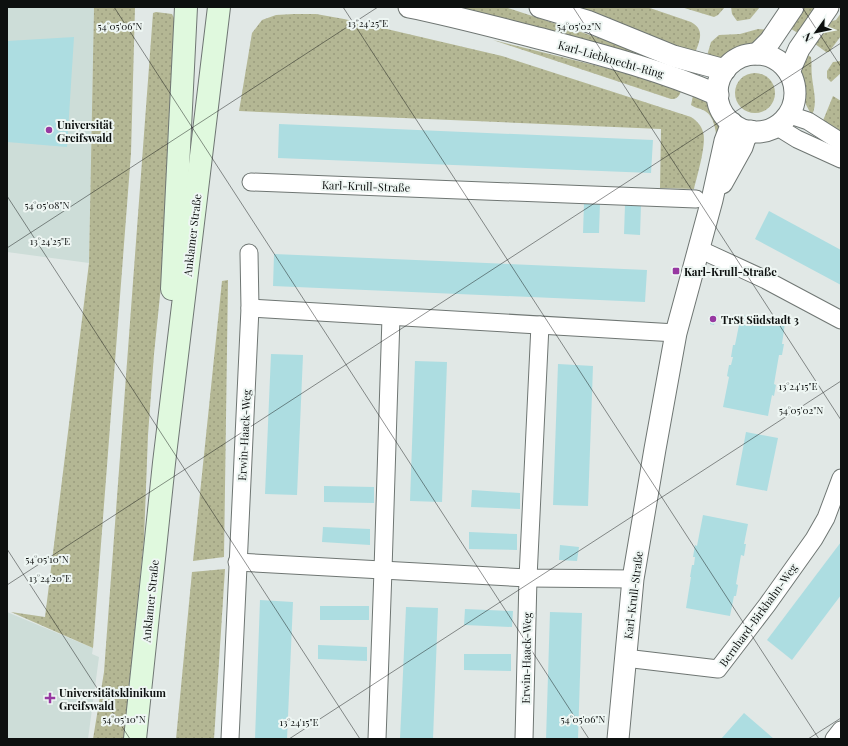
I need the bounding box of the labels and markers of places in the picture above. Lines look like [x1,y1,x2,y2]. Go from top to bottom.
place label: Universität Greifswald [57,117,113,145]
marker: Universität Greifswald [44,125,54,135]
place label: Karl-Krull-Straße [684,264,777,279]
marker: Karl-Krull-Straße [671,266,681,276]
place label: TrSt Südstadt 3 [721,312,799,327]
marker: TrSt Südstadt 3 [708,314,718,324]
place label: Universitätsklinikum Greifswald [59,685,166,713]
marker: Universitätsklinikum Greifswald [44,692,56,704]

